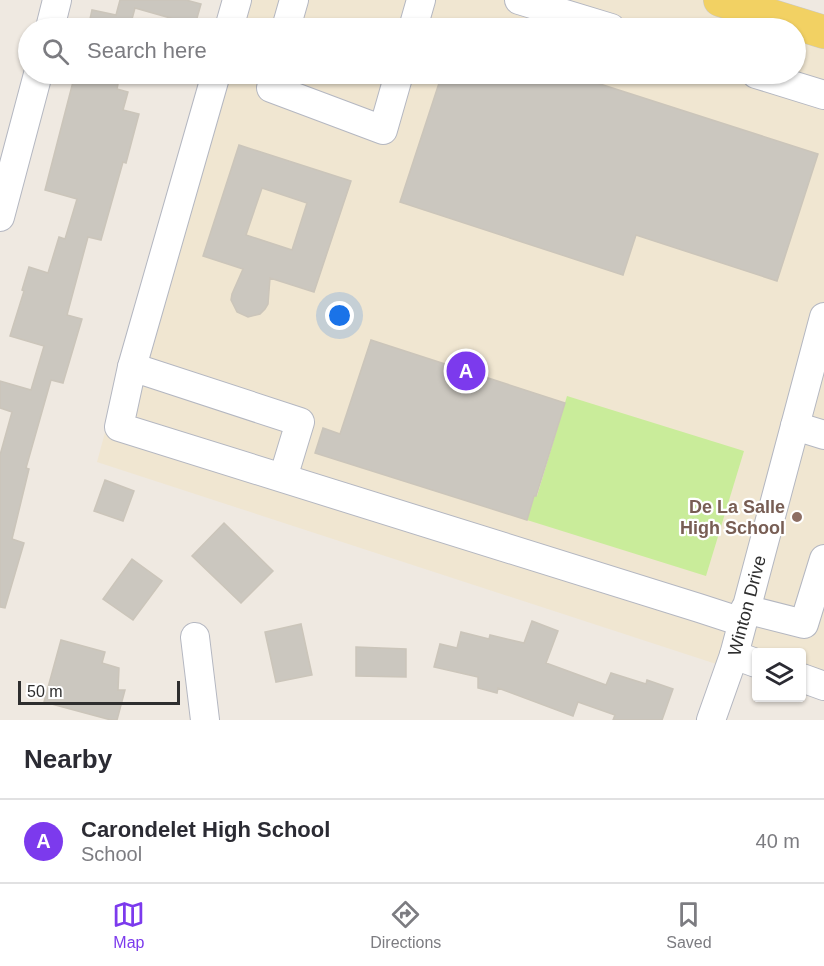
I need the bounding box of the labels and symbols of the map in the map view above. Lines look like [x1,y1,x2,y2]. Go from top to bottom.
your location [325,301,354,330]
pin: A [446,348,486,394]
place label: De La Salle High School [680,497,785,538]
marker: De La Salle High School [790,510,804,524]
street label: Winton Drive [724,553,770,658]
scale bar [18,678,180,706]

